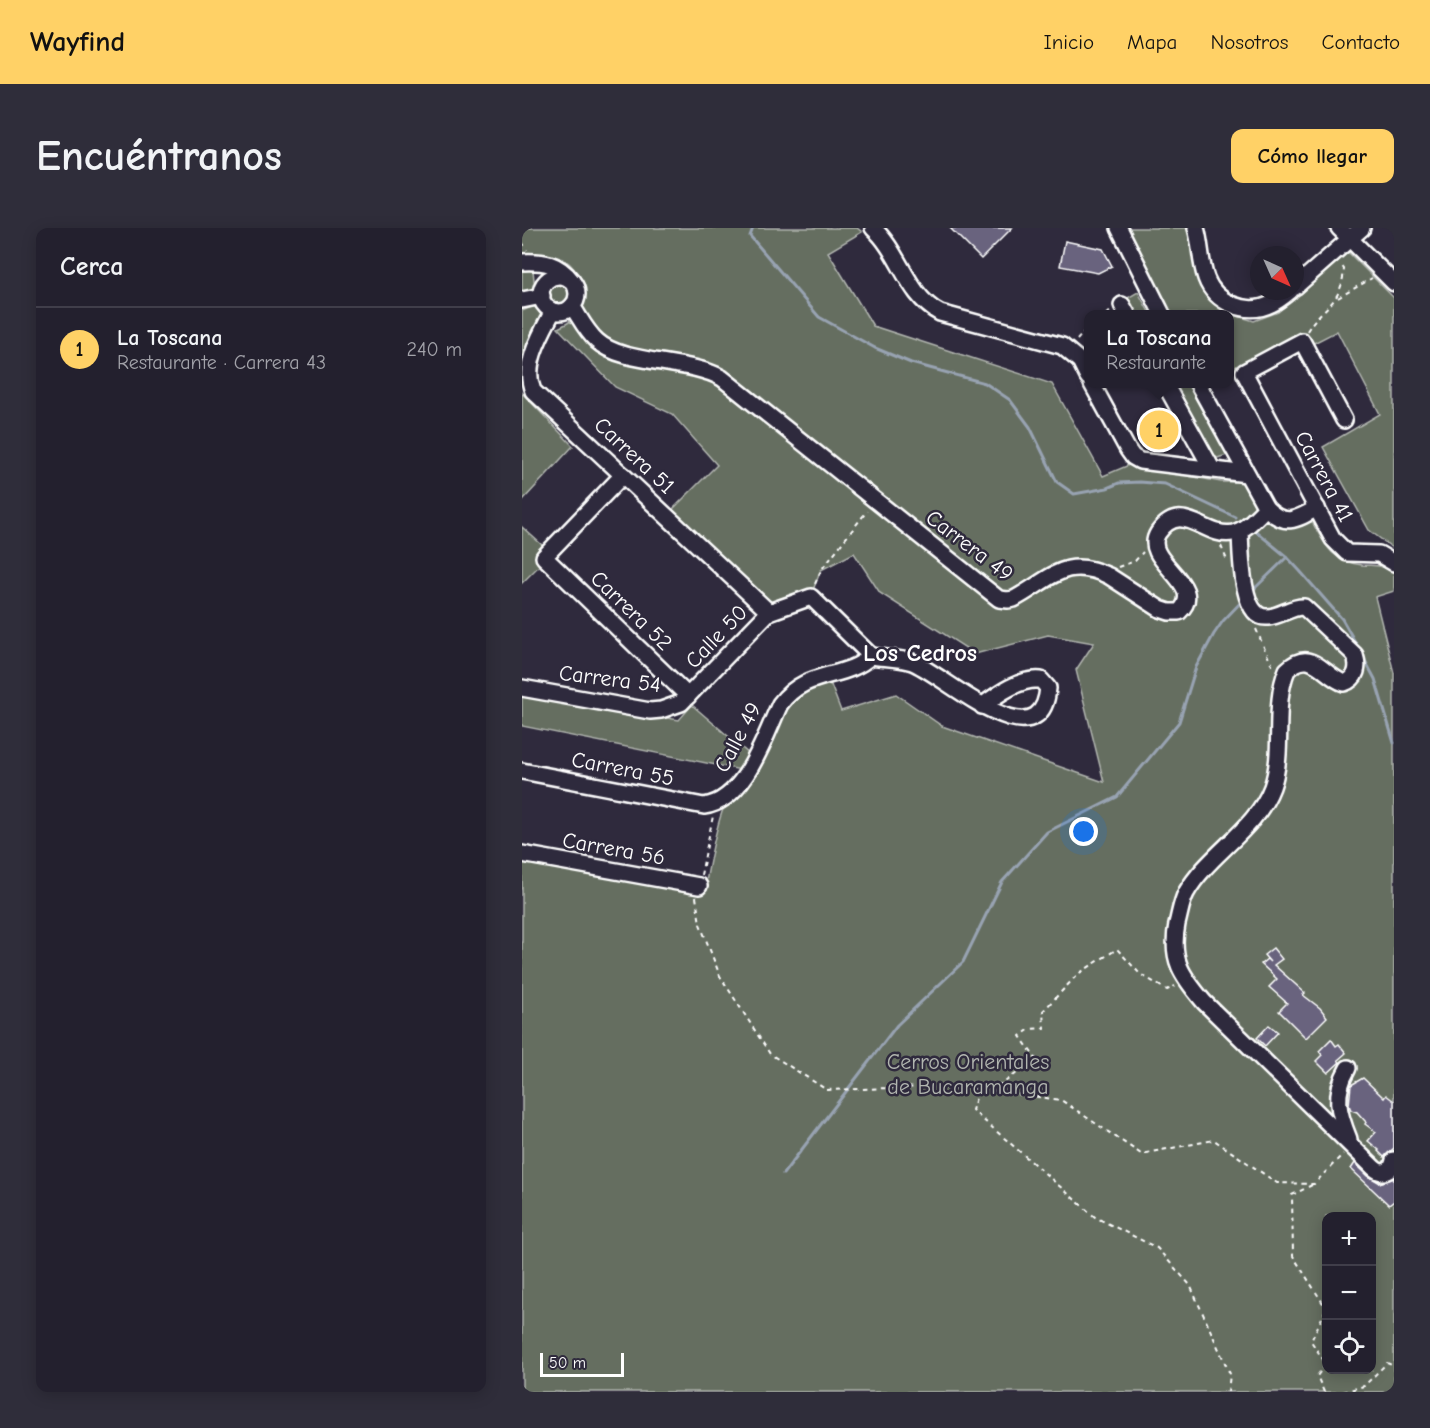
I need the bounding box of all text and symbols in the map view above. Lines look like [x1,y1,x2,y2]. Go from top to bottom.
text: Wayfind [30,26,125,58]
text: Inicio [1043,30,1094,54]
text: Mapa [1127,30,1177,54]
text: Nosotros [1210,30,1289,54]
text: Contacto [1322,30,1400,54]
button: Cómo llegar [1231,129,1394,183]
text: Encuéntranos [36,132,282,181]
north arrow [1250,246,1304,300]
text: Cerca [60,252,124,282]
popup [1084,310,1234,388]
text: La Toscana [117,325,222,351]
text: La Toscana [1106,325,1212,351]
text: 1 [76,338,83,361]
text: 240 m [407,338,462,361]
text: Restaurante · Carrera 43 [117,351,326,374]
text: Restaurante [1106,351,1206,374]
pin: 1 [1140,408,1178,452]
street label: Carrera 51 [589,412,680,500]
street label: Carrera 41 [1289,427,1359,526]
street label: Carrera 49 [921,505,1018,587]
street label: Carrera 52 [585,565,678,656]
street label: Calle 50 [680,600,753,674]
district label: Los Cedros [863,639,977,667]
street label: Carrera 54 [557,660,662,698]
street label: Calle 49 [709,698,767,777]
street label: Carrera 55 [569,746,676,792]
your location [1069,817,1098,846]
street label: Carrera 56 [560,827,667,871]
park label: Cerros Orientales de Bucaramanga [887,1049,1049,1100]
map controls [1322,1212,1376,1374]
button: + [1322,1212,1376,1266]
button: − [1322,1266,1376,1320]
button: locate [1322,1320,1376,1374]
scale bar [540,1350,624,1378]
text: 50 m [549,1354,586,1372]

